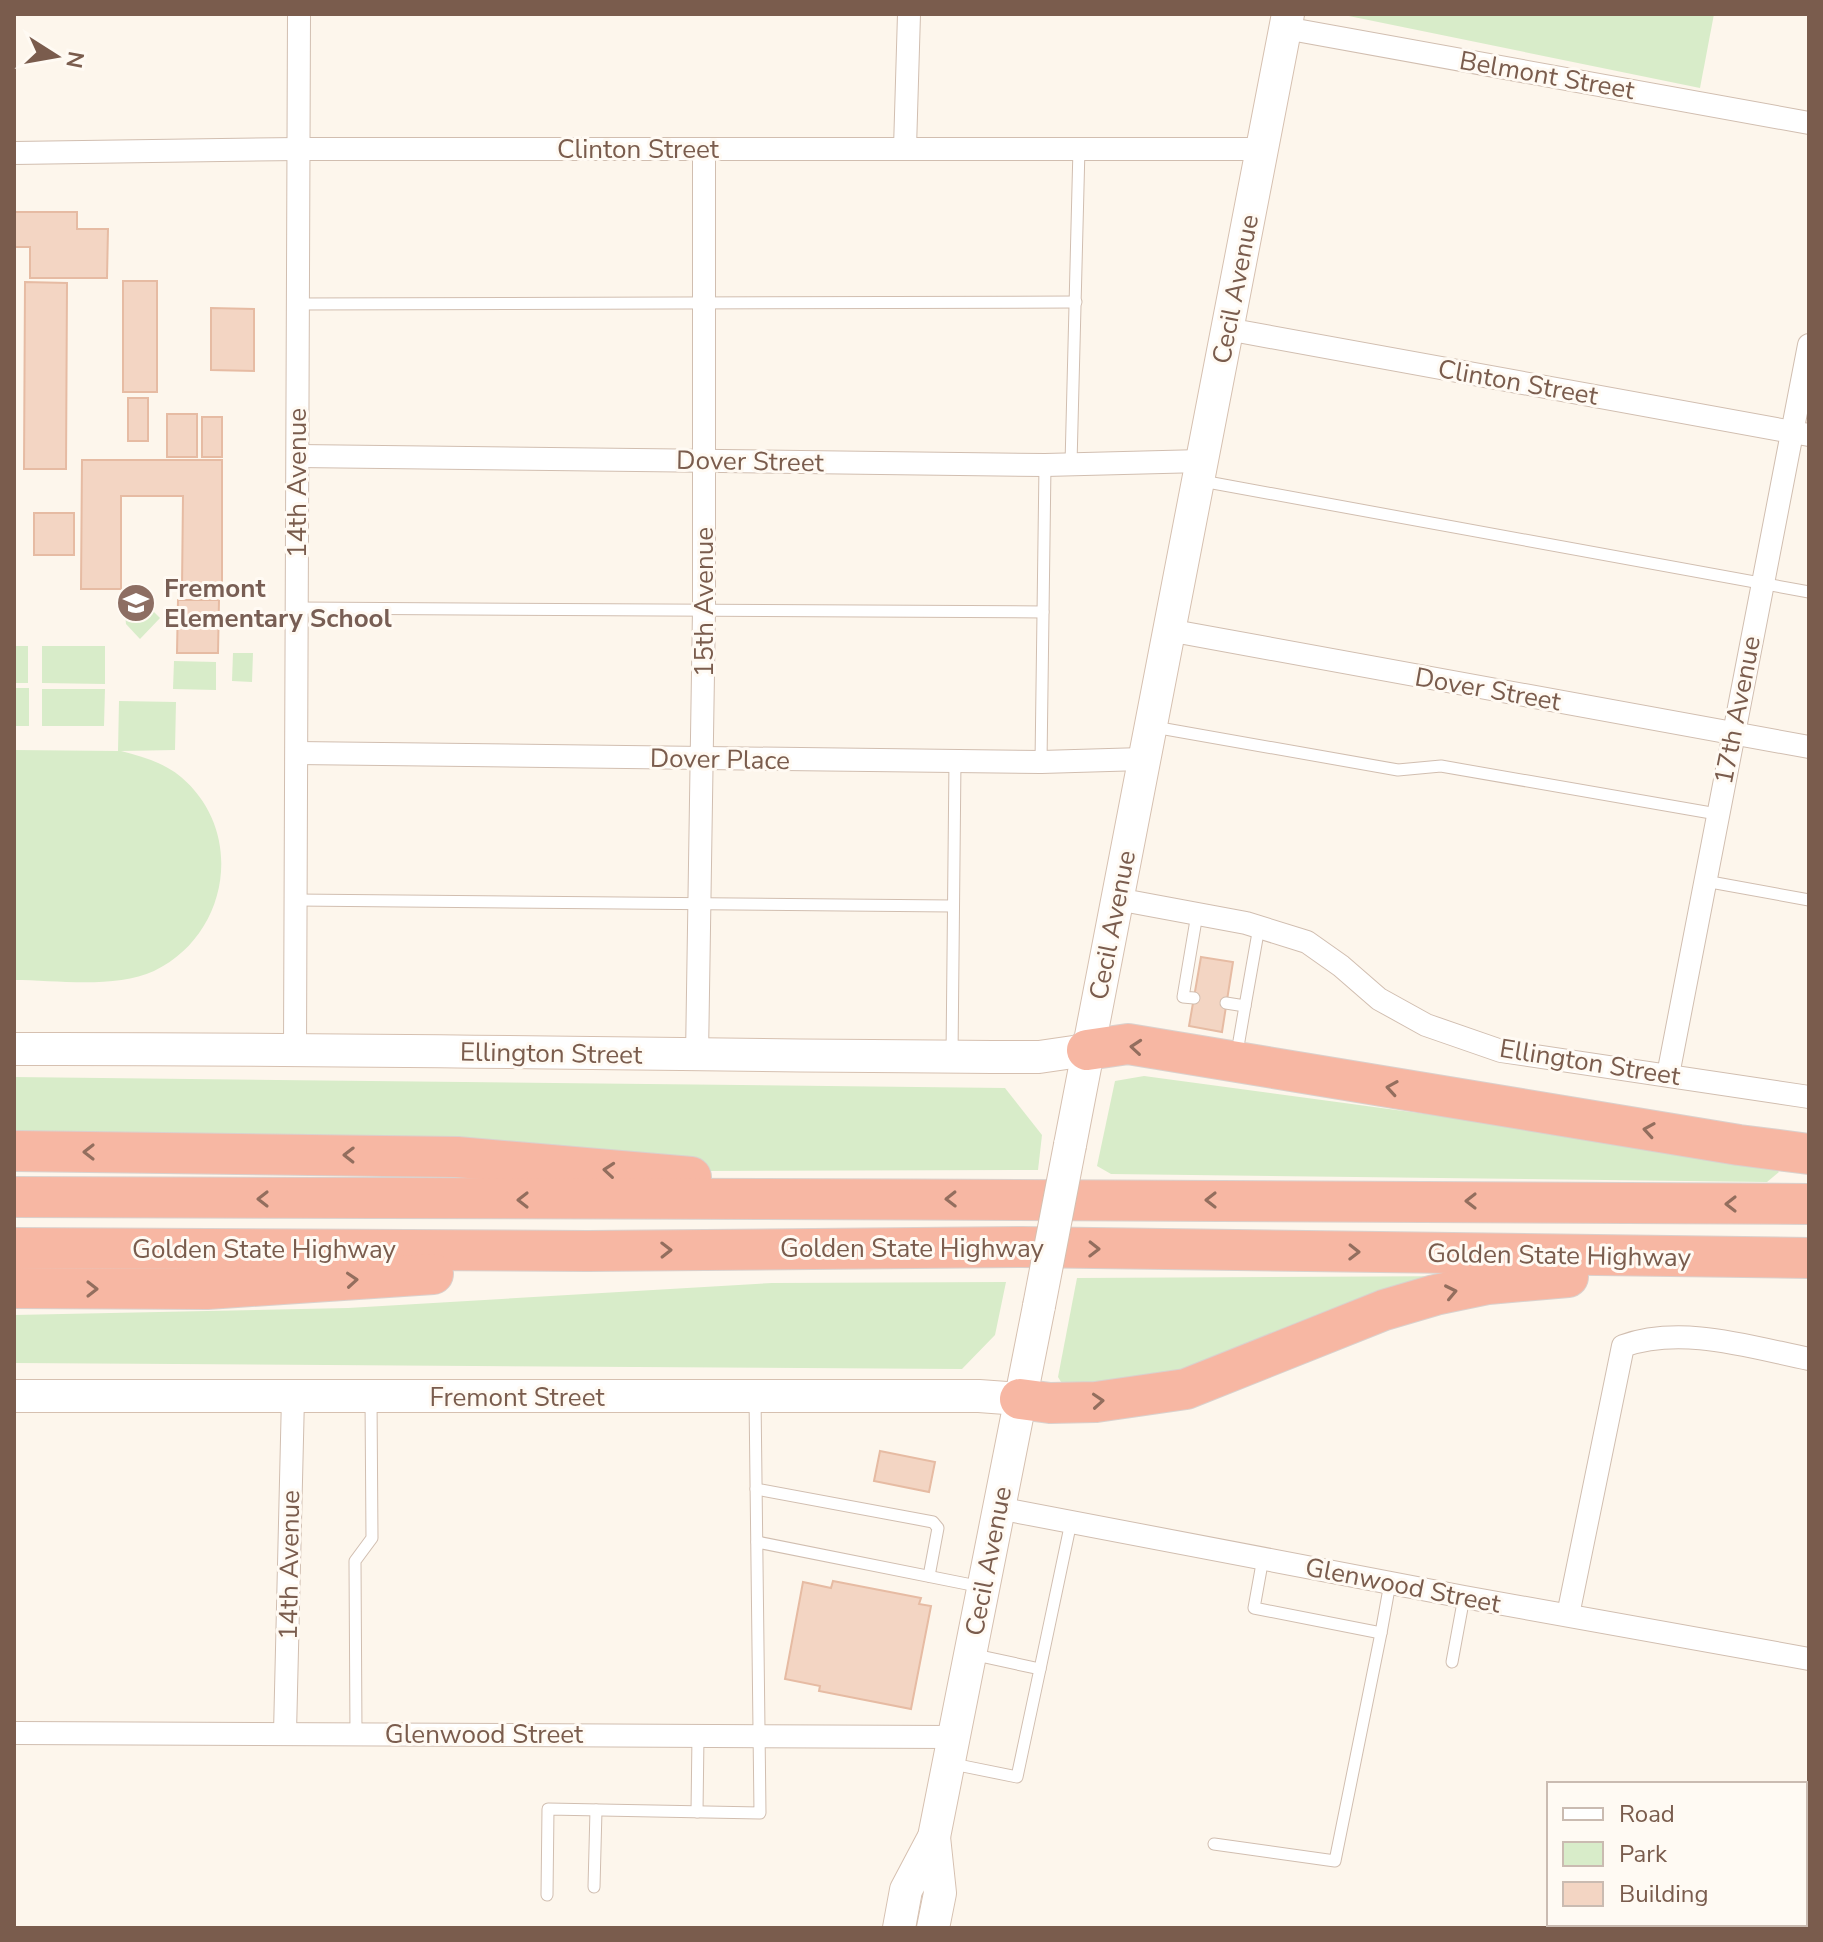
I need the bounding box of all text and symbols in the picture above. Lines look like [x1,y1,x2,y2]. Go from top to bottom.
north arrow [16,16,96,96]
street label: Belmont Street [1457,43,1638,108]
text: N [58,49,91,71]
street label: Clinton Street [557,132,720,167]
street label: Cecil Avenue [1204,211,1267,367]
street label: Clinton Street [1435,351,1602,414]
street label: 14th Avenue [280,408,315,558]
street label: Dover Street [676,443,825,480]
street label: 15th Avenue [687,527,722,677]
place label: Fremont Elementary School [164,571,393,636]
school or university icon: Fremont Elementary School [115,582,157,624]
street label: 17th Avenue [1706,633,1769,787]
street label: Dover Street [1412,659,1564,720]
street label: Dover Place [650,741,790,778]
street label: Cecil Avenue [1081,847,1144,1003]
street label: Ellington Street [1497,1031,1684,1094]
street label: Ellington Street [459,1034,643,1073]
one-way arrow [1129,1038,1142,1055]
one-way arrow [1385,1080,1399,1097]
one-way arrow [1642,1122,1656,1139]
one-way arrow [82,1143,95,1160]
one-way arrow [342,1146,355,1164]
one-way arrow [602,1162,615,1179]
one-way arrow [256,1190,269,1208]
one-way arrow [944,1190,957,1208]
one-way arrow [516,1191,529,1209]
one-way arrow [1204,1191,1217,1209]
one-way arrow [1464,1192,1477,1210]
one-way arrow [1724,1195,1737,1213]
street label: Golden State Highway [780,1231,1045,1266]
street label: Golden State Highway [132,1232,397,1267]
street label: Golden State Highway [1427,1236,1692,1275]
one-way arrow [1088,1240,1101,1257]
one-way arrow [660,1241,673,1259]
one-way arrow [1348,1244,1361,1261]
one-way arrow [346,1272,359,1289]
one-way arrow [86,1280,99,1298]
one-way arrow [1444,1284,1458,1301]
street label: Fremont Street [429,1380,605,1415]
one-way arrow [1092,1393,1105,1410]
street label: Cecil Avenue [957,1483,1020,1639]
street label: 14th Avenue [271,1490,308,1640]
street label: Glenwood Street [1302,1549,1504,1622]
street label: Glenwood Street [385,1717,584,1752]
legend [1547,1782,1807,1926]
text: Road [1619,1798,1675,1830]
text: Park [1619,1838,1668,1870]
text: Building [1619,1878,1709,1910]

